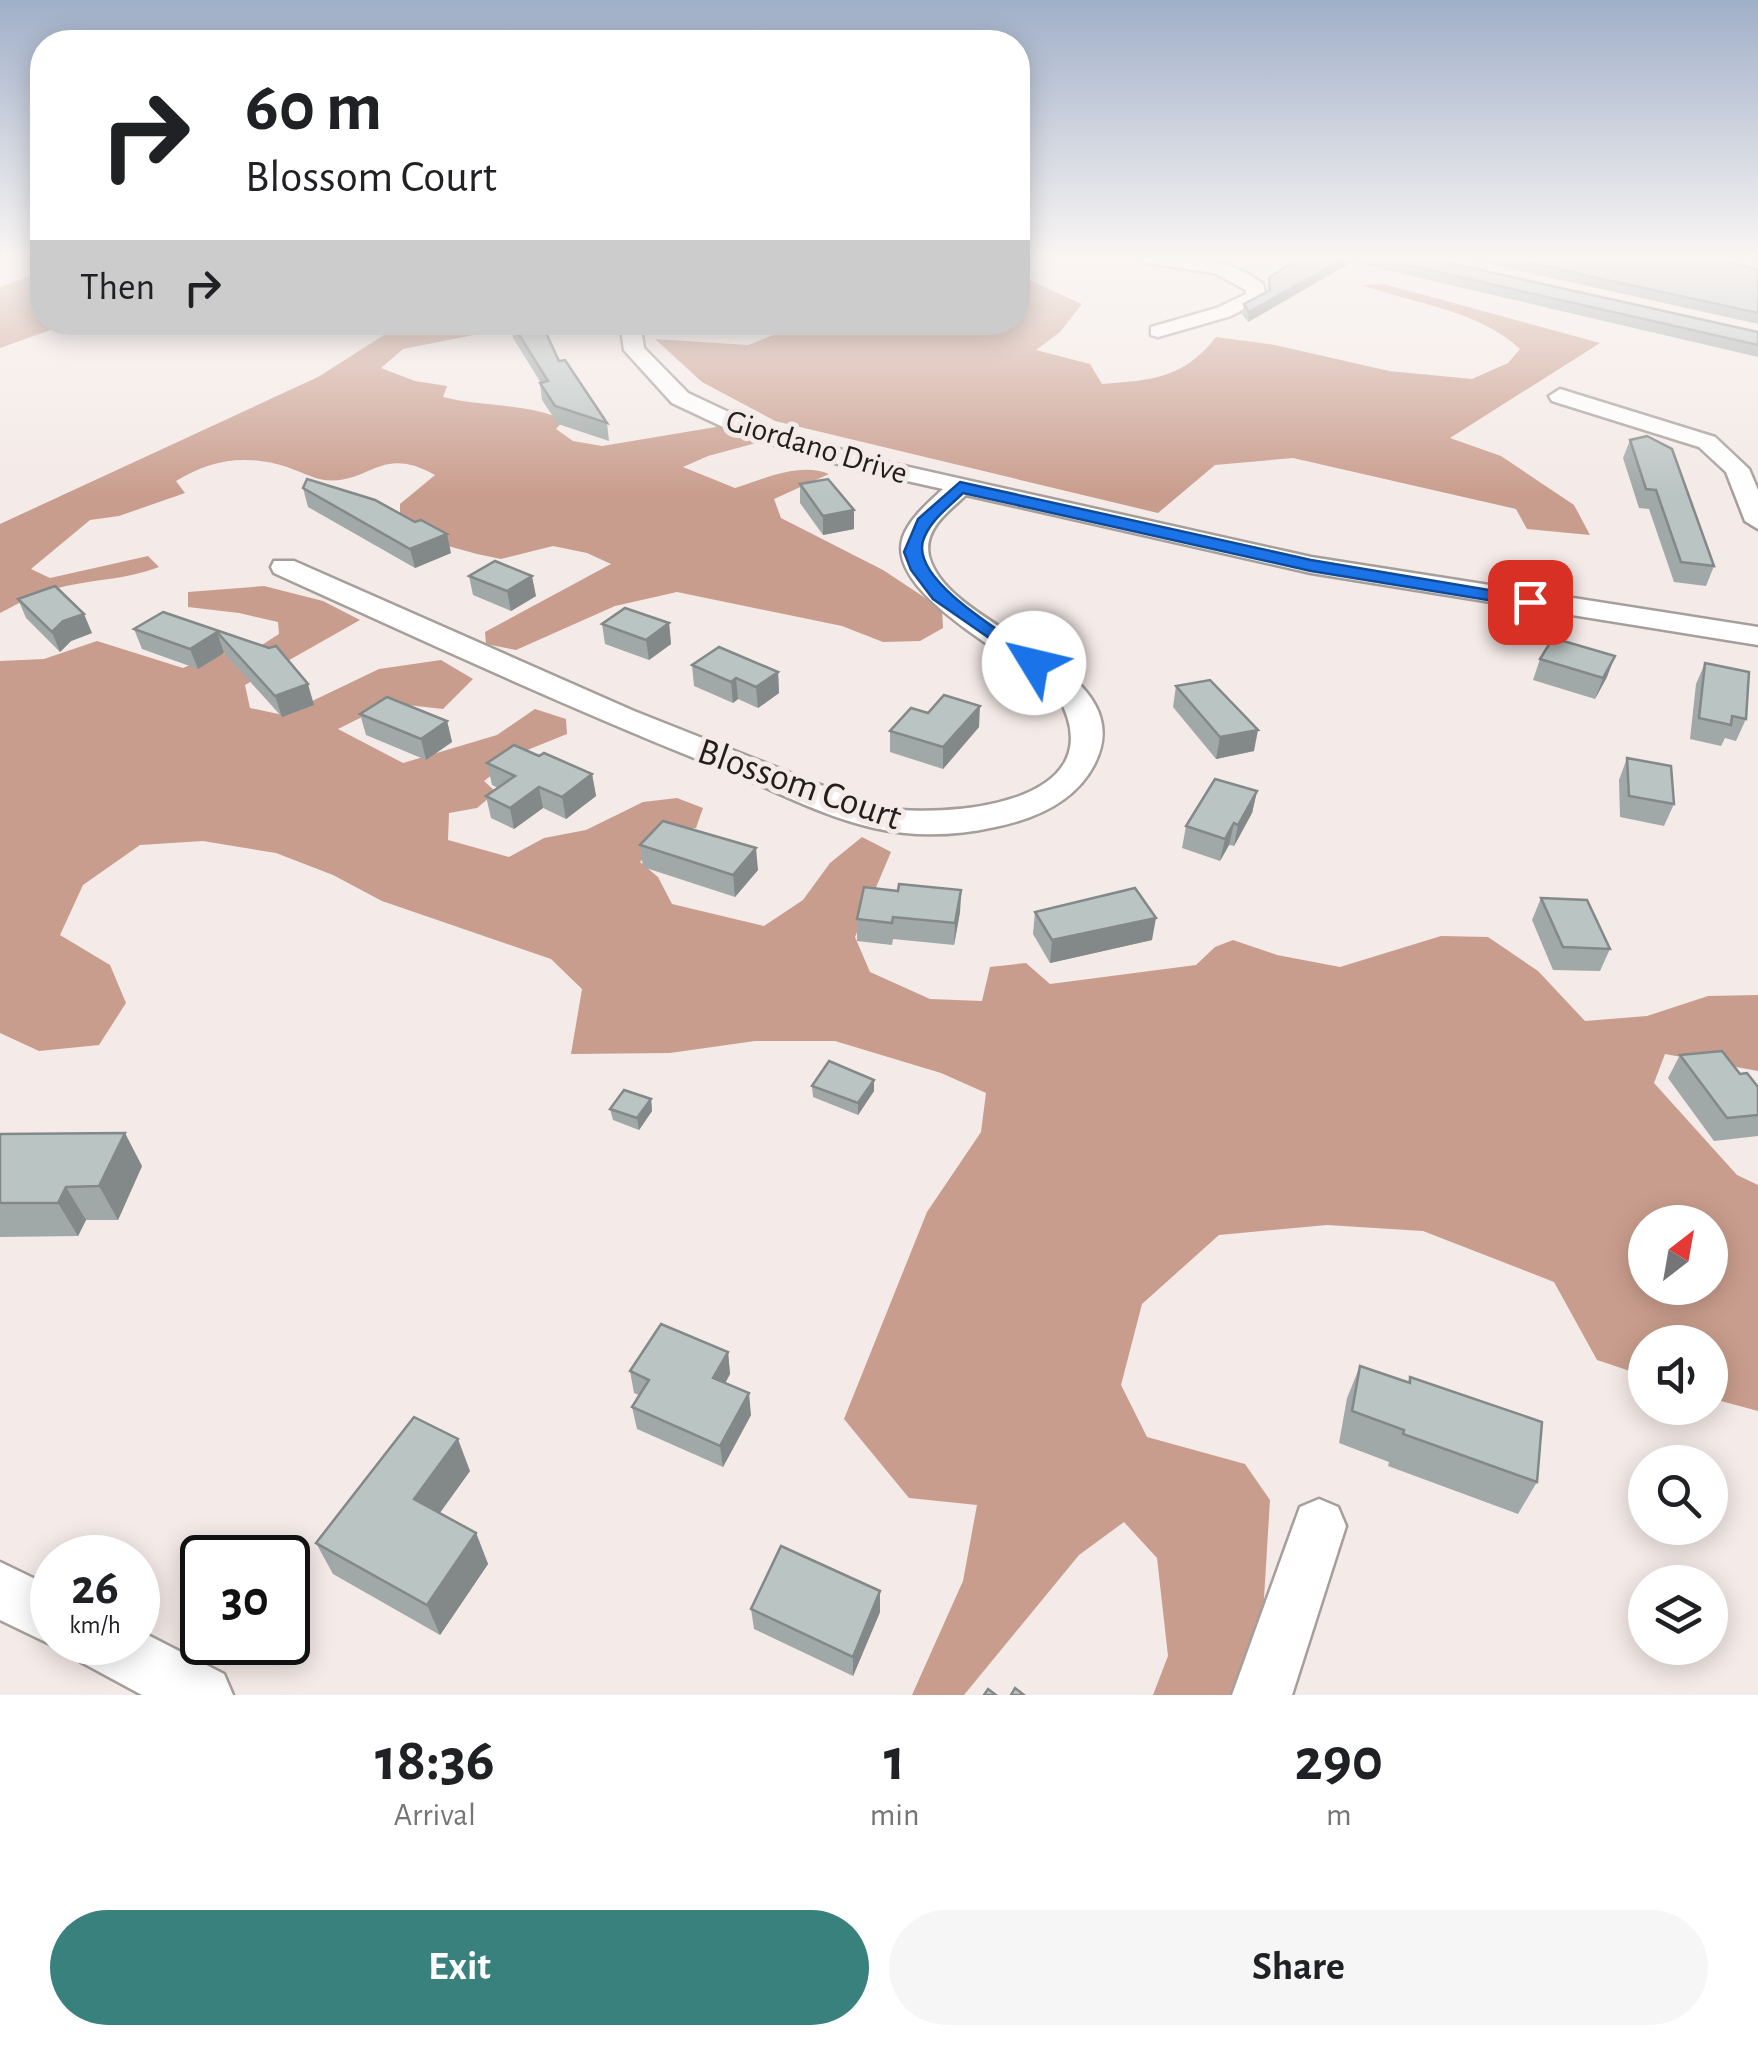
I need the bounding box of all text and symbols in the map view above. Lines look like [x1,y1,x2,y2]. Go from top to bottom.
icon: right [80,70,210,200]
text: 60 m [245,73,382,143]
text: Blossom Court [245,155,497,200]
icon: right [175,260,230,315]
text: Then [80,269,155,307]
street label: Giordano Drive [722,404,911,490]
pin [1488,560,1573,645]
icon: arrive [1503,575,1558,630]
position arrow [982,611,1086,715]
street label: Blossom Court [693,732,906,837]
north arrow [1628,1205,1728,1305]
map controls [1628,1205,1728,1665]
button: sound [1628,1325,1728,1425]
button: search [1628,1445,1728,1545]
speed limit sign: 30 [180,1535,310,1665]
text: 26 [71,1563,119,1613]
button: layers [1628,1565,1728,1665]
text: km/h [69,1613,121,1638]
text: 18:36 [375,1731,495,1791]
text: 1 [884,1731,905,1791]
text: 290 [1295,1731,1383,1791]
text: Arrival [394,1799,476,1831]
text: min [870,1799,920,1831]
text: m [1326,1799,1352,1831]
button: Exit [50,1910,869,2025]
button: Share [889,1910,1708,2025]

